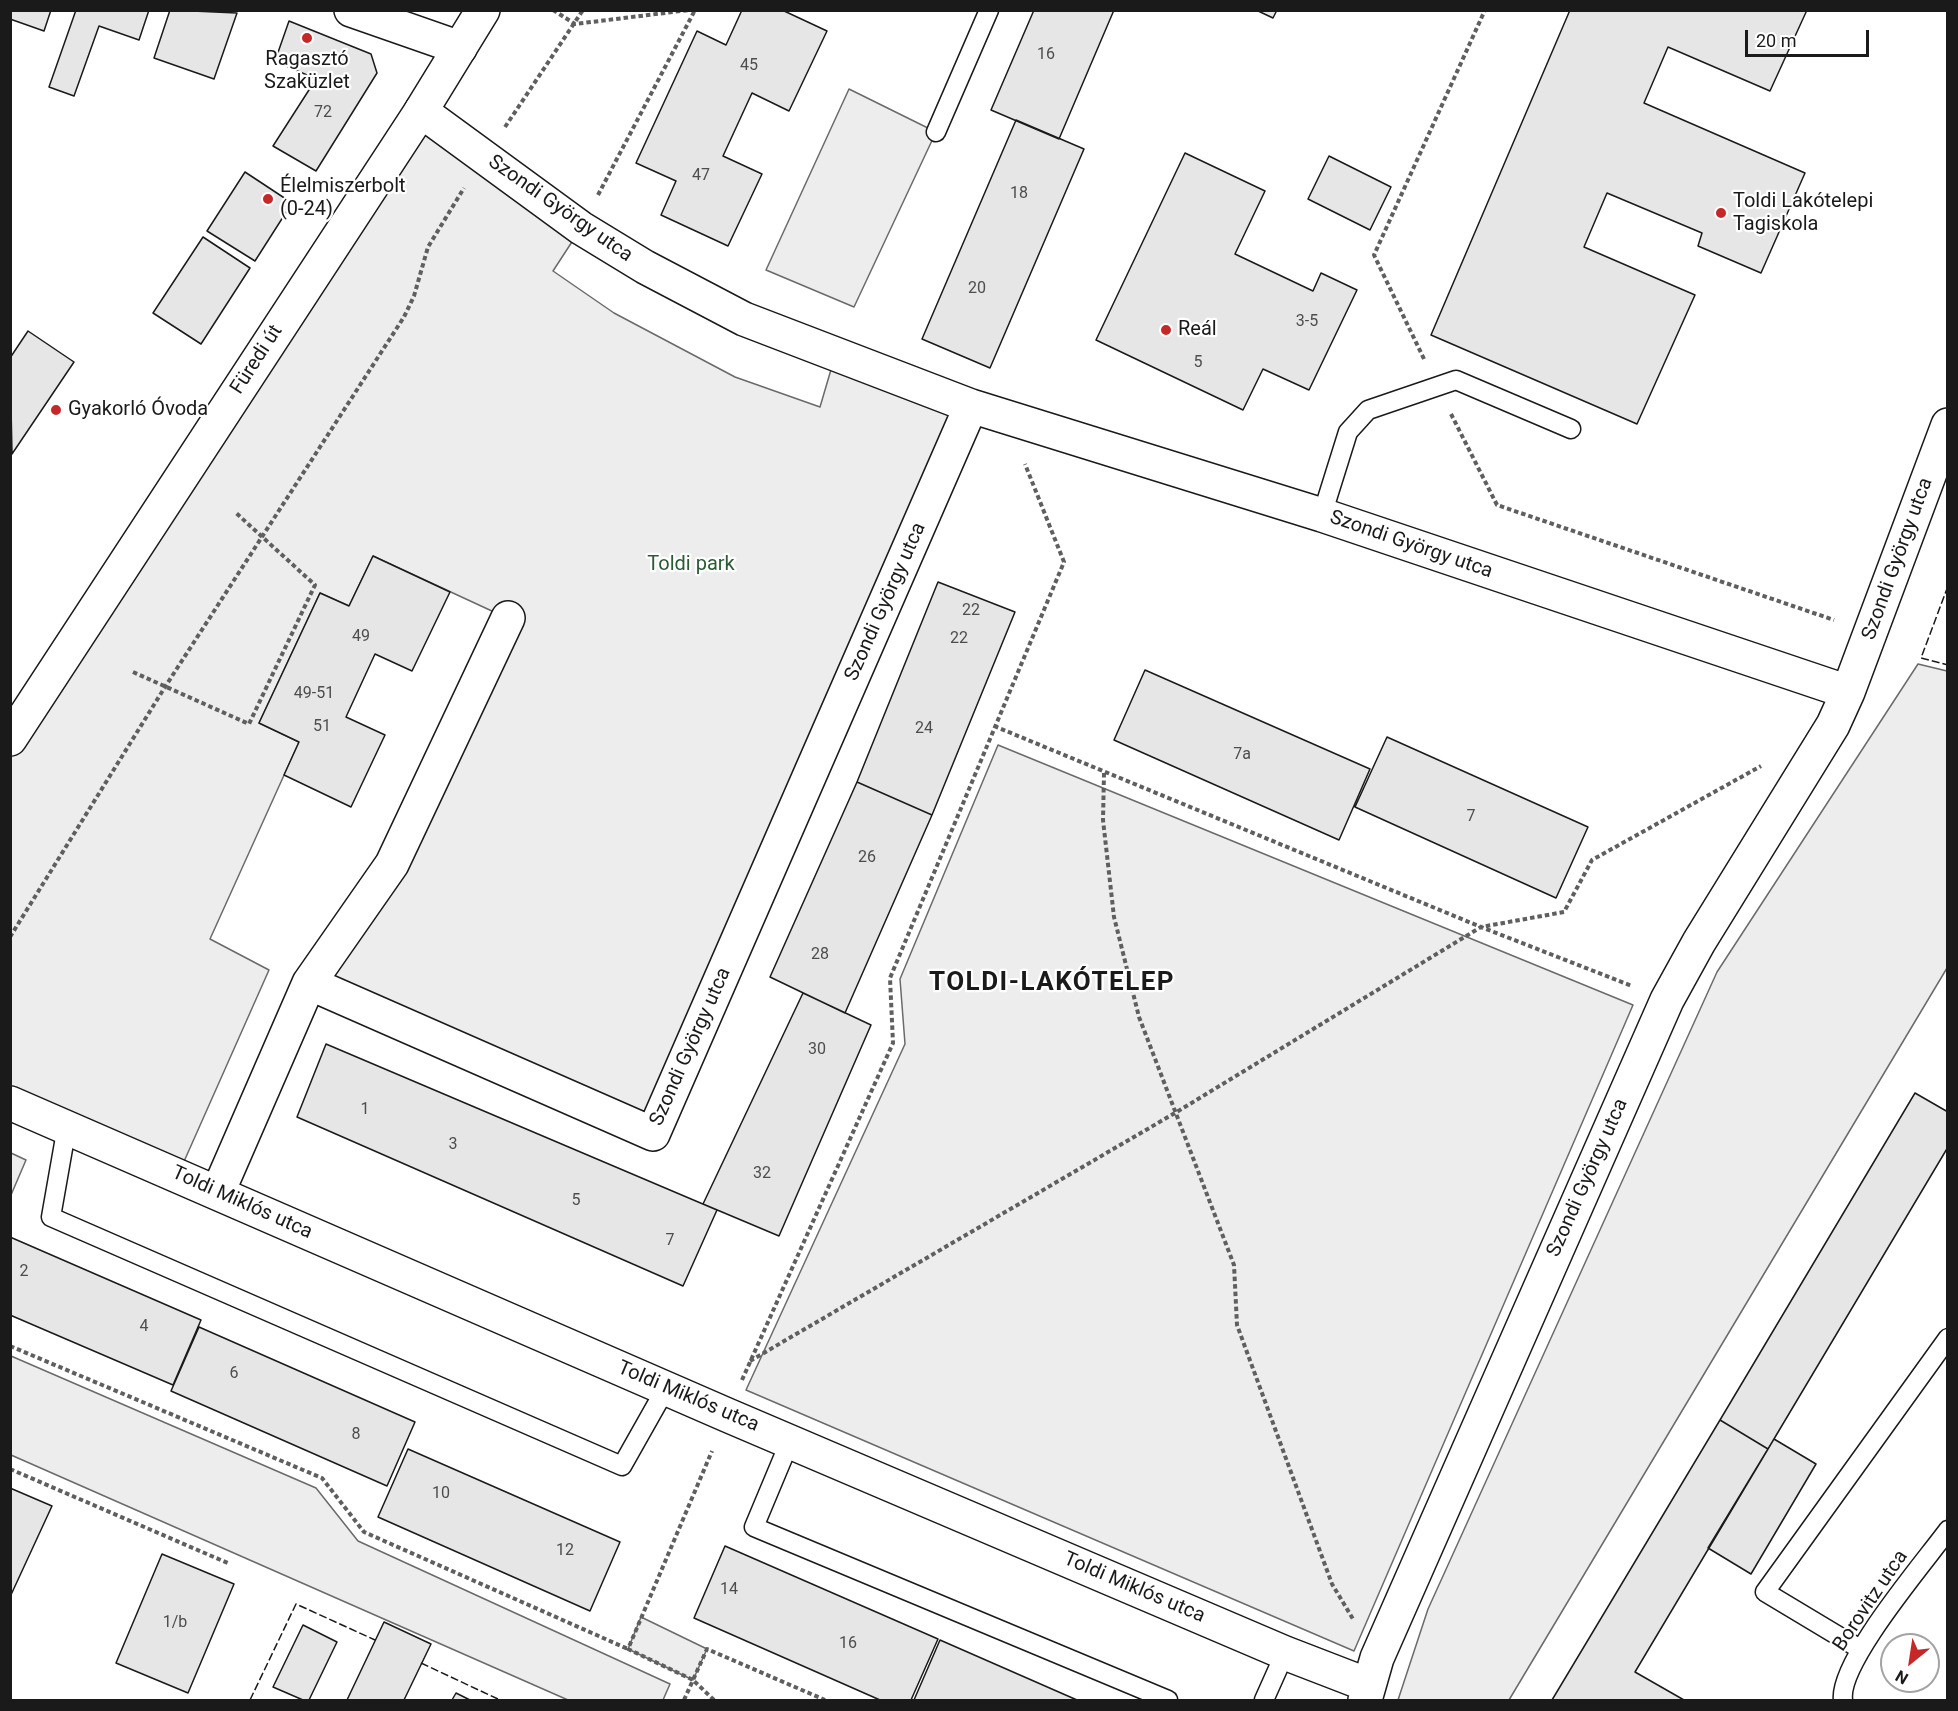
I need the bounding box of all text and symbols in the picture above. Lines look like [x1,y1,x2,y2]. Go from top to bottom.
scale bar [1748,18,1872,56]
text: 20 m [1756,30,1796,51]
marker: Ragasztó Szaküzlet [300,31,314,45]
house number: 16 [1037,45,1055,65]
place label: Ragasztó Szaküzlet [264,48,350,95]
house number: 45 [740,56,758,76]
house number: 72 [314,103,332,123]
street label: Szondi György utca [483,150,637,268]
house number: 47 [692,166,710,186]
place label: Élelmiszerbolt (0-24) [280,175,406,222]
house number: 18 [1010,184,1028,204]
place label: Toldi Lakótelepi Tagiskola [1733,190,1873,237]
marker: Élelmiszerbolt (0-24) [261,192,275,206]
marker: Toldi Lakótelepi Tagiskola [1714,206,1728,220]
house number: 20 [968,279,986,299]
house number: 3-5 [1296,312,1318,332]
place label: Reál [1178,318,1217,342]
street label: Füredi út [226,321,288,399]
marker: Reál [1159,323,1173,337]
house number: 5 [1194,353,1202,373]
place label: Gyakorló Óvoda [68,398,208,422]
marker: Gyakorló Óvoda [49,403,63,417]
street label: Szondi György utca [1858,475,1938,643]
street label: Szondi György utca [1326,506,1496,584]
street label: Szondi György utca [840,519,932,685]
park label: Toldi park [647,553,735,577]
house number: 22 [962,601,980,621]
house number: 49 [352,627,370,647]
house number: 22 [950,629,968,649]
house number: 49-51 [294,684,334,704]
house number: 51 [313,717,331,737]
house number: 24 [915,719,933,739]
house number: 7a [1233,745,1251,765]
house number: 7 [1467,807,1475,827]
house number: 26 [858,848,876,868]
house number: 28 [811,945,829,965]
street label: Szondi György utca [645,964,737,1130]
district label: TOLDI-LAKÓTELEP [929,967,1175,999]
house number: 30 [808,1040,826,1060]
street label: Szondi György utca [1542,1095,1634,1261]
house number: 1 [361,1100,369,1120]
house number: 3 [449,1135,457,1155]
street label: Toldi Miklós utca [168,1161,316,1245]
house number: 32 [753,1164,771,1184]
house number: 5 [572,1191,580,1211]
house number: 7 [666,1231,674,1251]
house number: 2 [20,1262,28,1282]
house number: 4 [140,1317,148,1337]
street label: Toldi Miklós utca [614,1356,762,1438]
house number: 6 [230,1364,238,1384]
house number: 8 [352,1425,360,1445]
house number: 10 [432,1484,450,1504]
house number: 12 [556,1541,574,1561]
street label: Borovitz utca [1828,1546,1914,1656]
street label: Toldi Miklós utca [1060,1547,1208,1629]
house number: 14 [720,1580,738,1600]
house number: 1/b [163,1613,187,1633]
north arrow [1880,1633,1940,1693]
house number: 16 [839,1634,857,1654]
text: N [1892,1666,1911,1688]

